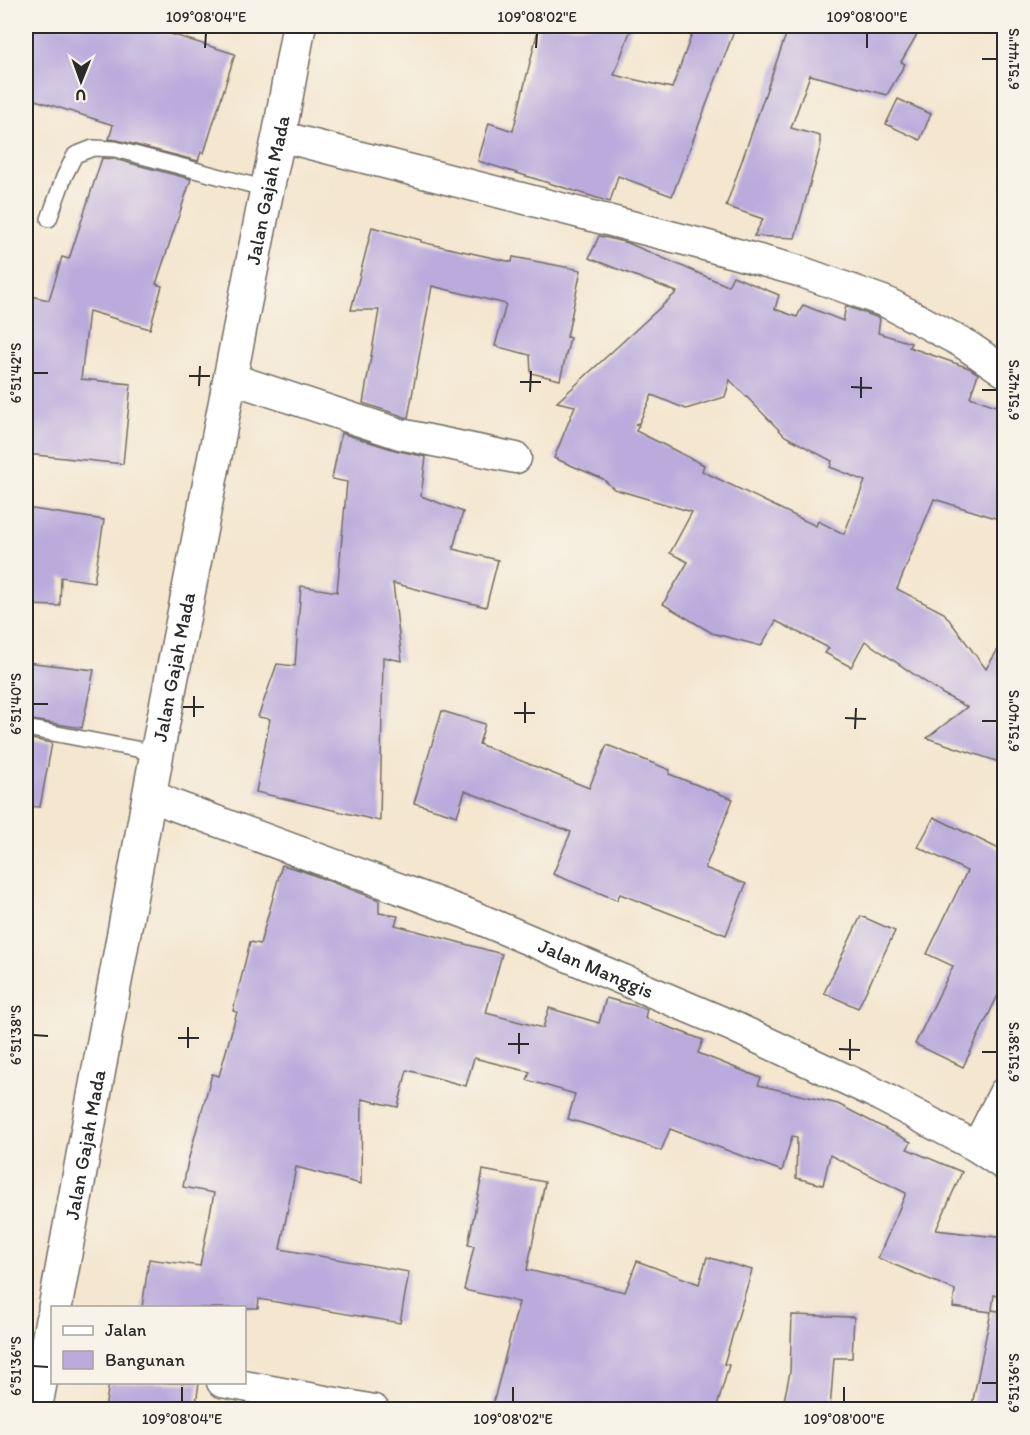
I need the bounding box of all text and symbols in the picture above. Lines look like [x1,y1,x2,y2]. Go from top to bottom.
text: 109°08'04"E [166,8,246,26]
text: 109°08'02"E [497,8,577,26]
text: 109°08'00"E [827,8,907,26]
text: 6°51'44"S [1005,28,1023,90]
north arrow [51,51,111,111]
text: U [75,86,86,105]
street label: Jalan Gajah Mada [241,113,295,267]
text: 6°51'42"S [7,343,25,403]
text: 6°51'42"S [1005,360,1023,420]
street label: Jalan Gajah Mada [147,590,200,744]
text: 6°51'40"S [7,673,25,735]
text: 6°51'40"S [1005,690,1023,752]
street label: Jalan Manggis [535,933,657,1003]
text: 6°51'38"S [7,1005,25,1065]
text: 6°51'38"S [1005,1022,1023,1082]
street label: Jalan Gajah Mada [59,1067,111,1222]
legend [51,1306,246,1384]
text: Jalan [105,1319,147,1341]
text: 6°51'36"S [7,1336,25,1396]
text: Bangunan [105,1349,185,1371]
text: 6°51'36"S [1005,1353,1023,1413]
text: 109°08'04"E [142,1410,222,1428]
text: 109°08'02"E [473,1410,553,1428]
text: 109°08'00"E [804,1410,884,1428]

